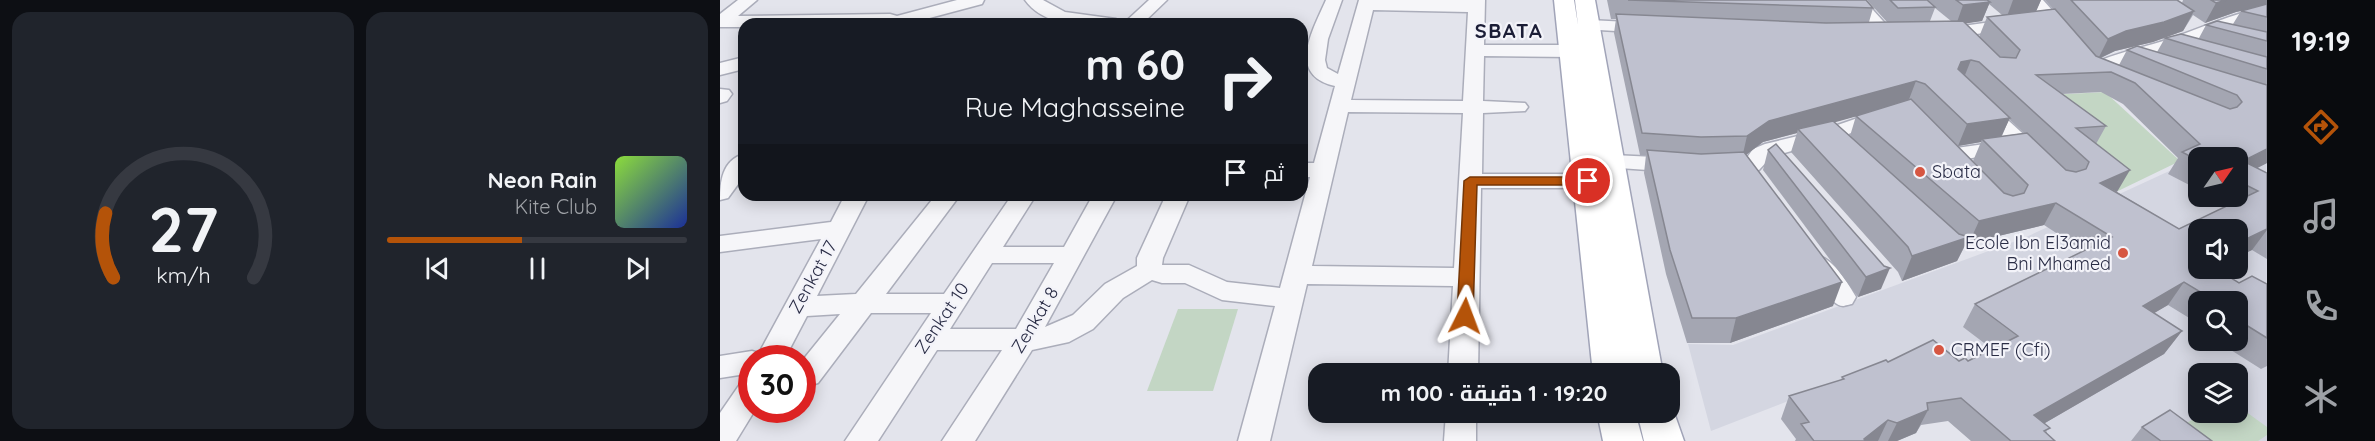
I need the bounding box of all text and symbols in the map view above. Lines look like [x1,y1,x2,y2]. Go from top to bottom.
district label: SBATA [1475,18,1543,43]
text: 19:19 [2291,24,2351,58]
text: 60 m [1085,38,1185,91]
icon: right [1206,42,1284,120]
text: Rue Maghasseine [965,90,1185,124]
icon: directions [2300,106,2342,148]
north arrow [2188,147,2248,207]
map controls [2188,147,2248,423]
pin [1562,155,1613,206]
icon: arrive [1219,156,1252,189]
text: ثم [1264,159,1284,187]
place label: Sbata [1932,160,1981,183]
icon: arrive [1571,164,1604,197]
marker: Sbata [1913,165,1927,179]
text: Neon Rain [488,166,597,194]
text: 27 [148,190,218,268]
text: Kite Club [515,194,597,219]
icon: music [2300,195,2342,237]
button: sound [2188,219,2248,279]
place label: Ecole Ibn El3amid Bni Mhamed [1965,231,2111,275]
street label: Zenkat 17 [783,236,842,317]
marker: Ecole Ibn El3amid Bni Mhamed [2116,246,2130,260]
icon: previous [421,252,454,285]
icon: pause [521,252,554,285]
icon: next [621,252,654,285]
text: km/h [156,262,210,288]
street label: Zenkat 10 [909,278,974,358]
street label: Zenkat 8 [1006,282,1063,357]
position arrow [1433,284,1497,348]
icon: phone [2300,285,2342,327]
button: search [2188,291,2248,351]
place label: CRMEF (Cfi) [1951,338,2051,361]
marker: CRMEF (Cfi) [1932,343,1946,357]
speed limit sign: 30 [738,345,816,423]
button: layers [2188,363,2248,423]
icon: climate [2300,375,2342,417]
text: 19:20 · 1 دقيقة · 100 m [1381,379,1607,407]

